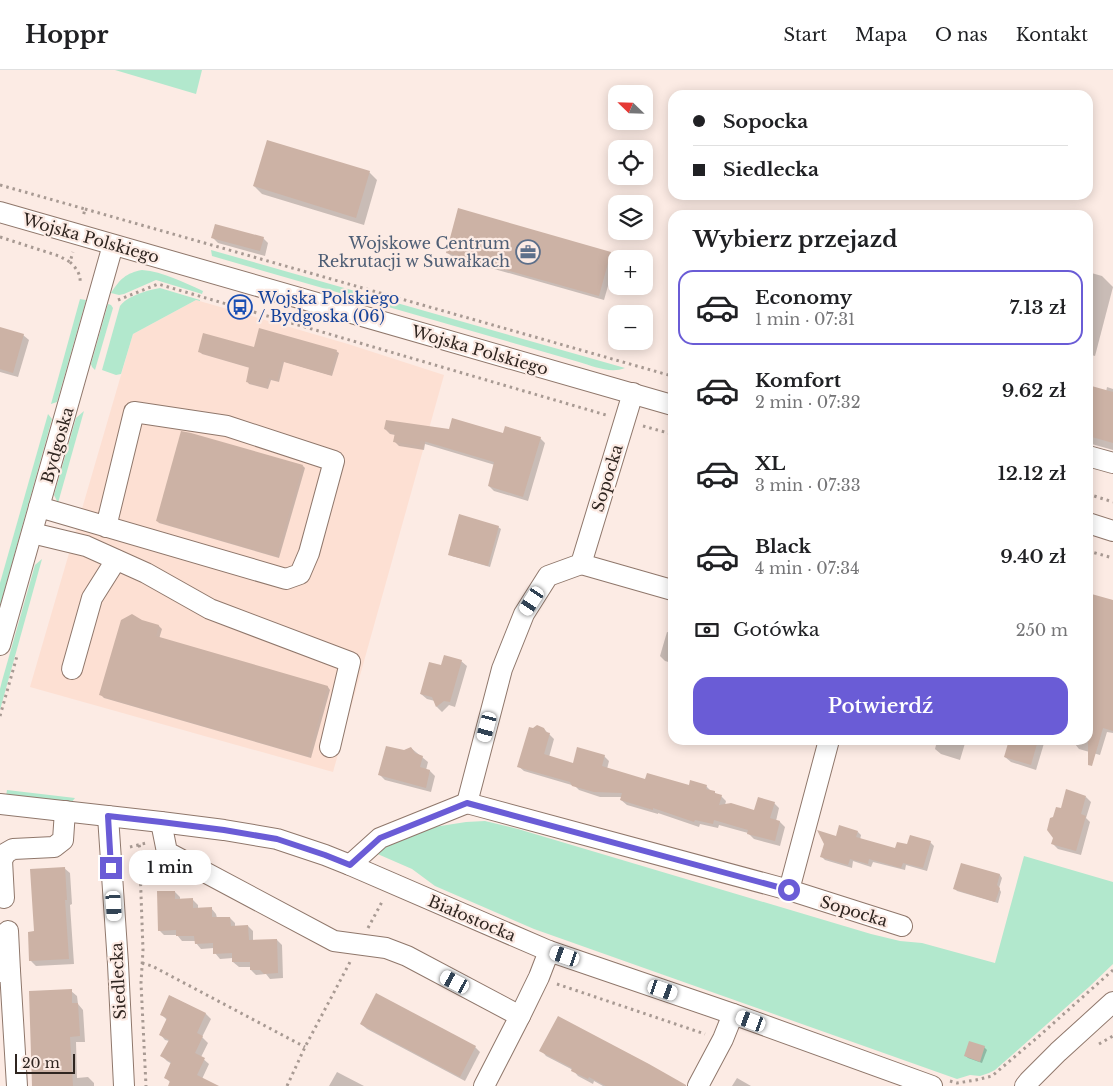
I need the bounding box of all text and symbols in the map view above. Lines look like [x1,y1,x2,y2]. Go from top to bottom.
text: Hoppr [25,20,108,49]
text: Start [783,24,827,46]
text: Mapa [855,24,907,46]
text: O nas [935,24,988,46]
text: Kontakt [1016,24,1088,46]
north arrow [608,85,652,130]
map controls [608,85,653,350]
text: Sopocka [723,110,808,133]
button: locate [608,140,653,185]
text: Siedlecka [723,158,819,181]
button: layers [608,195,653,240]
street label: Wojska Polskiego [19,209,162,267]
text: Wybierz przejazd [693,226,897,253]
place label: Wojskowe Centrum Rekrutacji w Suwałkach [317,233,510,271]
office icon: Wojskowe Centrum Rekrutacji w Suwałkach [515,239,541,265]
button: + [608,250,653,295]
icon: car [695,285,740,330]
text: Economy [755,286,852,309]
place label: Wojska Polskiego / Bydgoska (06) [257,288,399,326]
bus stop icon: Wojska Polskiego / Bydgoska (06) [227,294,253,320]
text: 7.13 zł [1010,296,1066,319]
button: − [608,305,653,350]
text: 1 min · 07:31 [755,309,855,329]
street label: Wojska Polskiego [408,321,551,379]
icon: car [695,368,740,413]
text: Komfort [755,369,841,392]
text: 9.62 zł [1002,379,1066,402]
text: 2 min · 07:32 [755,392,861,412]
street label: Bydgoska [37,404,77,486]
street label: Sopocka [587,442,627,514]
icon: car [695,451,740,496]
text: XL [755,452,785,475]
text: 12.12 zł [998,462,1066,485]
text: 3 min · 07:33 [755,475,861,495]
icon: car [695,534,740,579]
text: Black [755,535,811,558]
text: 9.40 zł [1000,545,1066,568]
text: 4 min · 07:34 [755,558,860,578]
car [517,584,546,618]
icon: cash [693,616,721,644]
text: Gotówka [733,618,820,641]
text: 250 m [1016,620,1068,640]
button: Potwierdź [693,677,1068,735]
car [475,711,498,743]
callout: 1 min [128,850,211,886]
route end [100,857,122,879]
text: 1 min [147,857,193,877]
route start [778,879,800,901]
car [105,891,122,921]
street label: Białostocka [425,891,519,945]
street label: Sopocka [818,891,890,931]
street label: Siedlecka [106,942,130,1020]
car [548,944,581,968]
car [438,968,471,996]
car [646,978,679,1002]
car [734,1009,767,1033]
scale bar [15,1051,75,1074]
text: 20 m [22,1054,60,1072]

